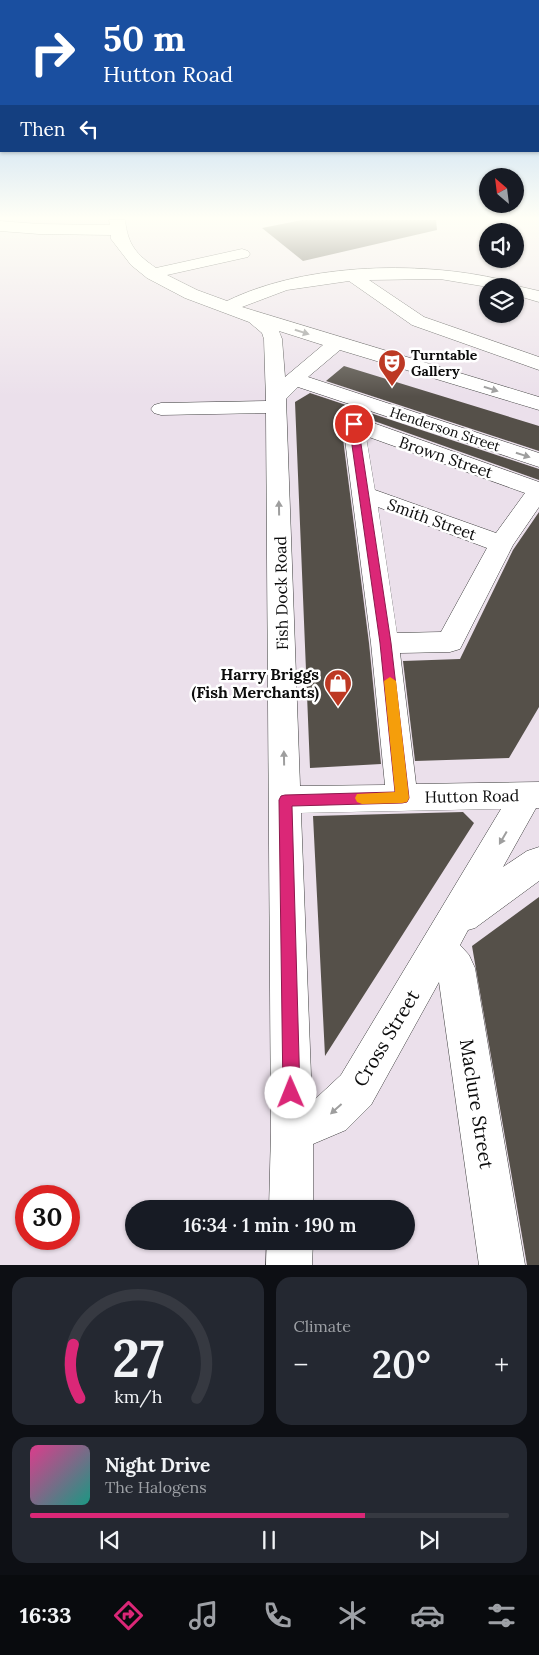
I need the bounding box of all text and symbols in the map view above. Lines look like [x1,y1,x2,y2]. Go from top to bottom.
text: 50 m [103,16,186,61]
icon: right [20,20,85,85]
text: Hutton Road [103,60,233,88]
icon: left [75,115,103,143]
text: Then [20,117,65,141]
north arrow [479,168,524,212]
map controls [479,168,524,323]
button: sound [479,223,524,268]
button: layers [479,278,524,323]
one-way arrow [294,329,309,337]
place label: Turntable Gallery [411,346,478,380]
theatre icon: Turntable Gallery [377,348,407,387]
one-way arrow [483,386,498,394]
pin [333,403,375,445]
street label: Henderson Street [387,403,503,456]
icon: arrive [340,410,368,438]
street label: Brown Street [396,432,496,483]
one-way arrow [515,451,530,459]
street label: Smith Street [385,494,480,545]
one-way arrow [275,499,283,515]
street label: Fish Dock Road [270,535,292,650]
place label: Harry Briggs (Fish Merchants) [191,664,319,703]
shop icon: Harry Briggs (Fish Merchants) [323,668,353,707]
one-way arrow [280,749,288,765]
street label: Hutton Road [424,785,520,807]
one-way arrow [499,830,507,845]
street label: Cross Street [348,985,425,1091]
street label: Maclure Street [455,1037,499,1171]
position arrow [264,1066,316,1118]
one-way arrow [330,1103,342,1115]
speed limit sign: 30 [15,1185,80,1250]
text: 16:34 · 1 min · 190 m [183,1213,357,1237]
text: Climate [294,1316,351,1336]
text: 27 [112,1325,164,1391]
text: 20° [372,1340,431,1388]
text: − [294,1347,308,1383]
text: + [494,1347,509,1383]
text: km/h [114,1385,162,1408]
text: Night Drive [105,1453,210,1477]
text: The Halogens [105,1477,207,1497]
icon: previous [96,1526,124,1554]
icon: pause [255,1526,283,1554]
icon: next [415,1526,443,1554]
icon: directions [111,1598,146,1633]
icon: music [186,1598,221,1633]
icon: phone [260,1598,295,1633]
icon: climate [335,1598,370,1633]
icon: car [410,1598,445,1633]
icon: filters [484,1598,519,1633]
text: 16:33 [20,1601,72,1629]

